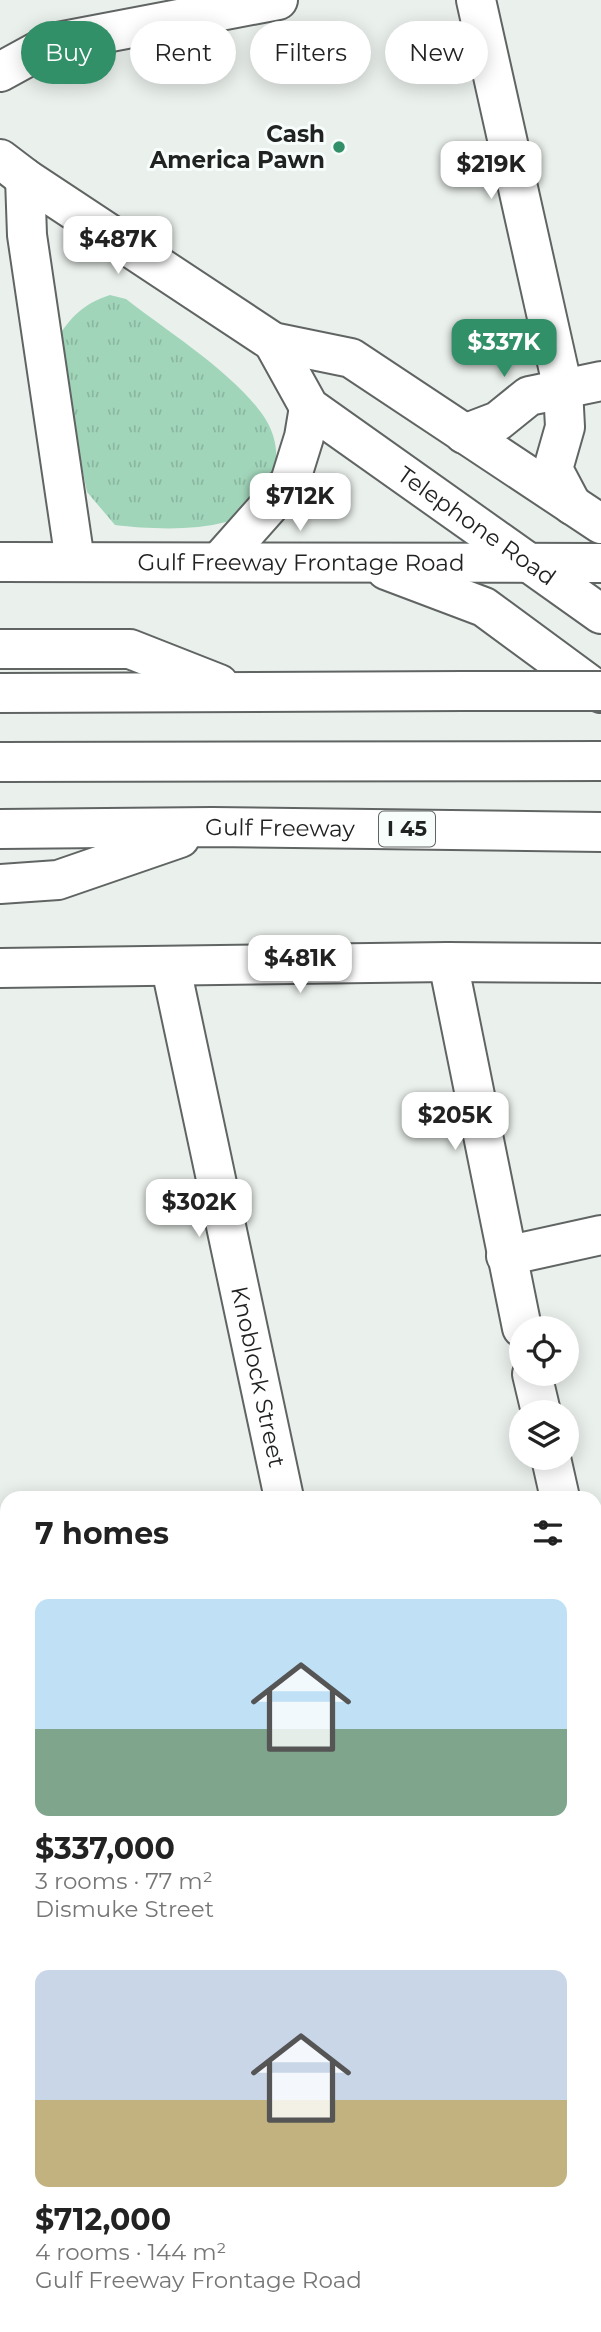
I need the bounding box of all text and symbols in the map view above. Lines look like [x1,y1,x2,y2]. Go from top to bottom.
chip: Buy [21,21,116,84]
chip: Rent [130,21,236,84]
chip: Filters [250,21,371,84]
chip: New [385,21,488,84]
place label: Cash America Pawn [149,120,325,174]
marker: Cash America Pawn [331,139,347,155]
pin: $219K [442,142,540,201]
text: $219K [457,150,525,178]
pin: $487K [69,216,167,276]
text: $487K [79,225,157,253]
pin: $337K [455,320,553,379]
text: $337K [468,328,540,356]
street label: Telephone Road [392,460,561,592]
pin: $712K [251,474,349,533]
text: $712K [266,482,334,510]
street label: Gulf Freeway Frontage Road [137,548,465,577]
road number: I 45 [379,812,435,846]
street label: Gulf Freeway [205,813,355,843]
pin: $481K [251,936,349,995]
text: $481K [264,944,336,972]
pin: $205K [406,1092,504,1152]
text: $205K [418,1101,492,1129]
pin: $302K [150,1180,248,1239]
text: $302K [162,1188,236,1216]
street label: Knoblock Street [225,1284,291,1470]
map controls [509,1316,579,1470]
button: locate [509,1316,579,1386]
button: layers [509,1400,579,1470]
icon: filters [529,1514,567,1552]
text: 7 homes [35,1515,169,1552]
icon: home [238,1644,364,1770]
text: $337,000 [35,1830,175,1867]
text: 3 rooms · 77 m² [35,1867,213,1895]
text: Dismuke Street [35,1895,214,1923]
icon: home [238,2015,364,2141]
text: $712,000 [35,2201,171,2238]
text: 4 rooms · 144 m² [35,2238,227,2266]
text: Gulf Freeway Frontage Road [35,2266,362,2294]

